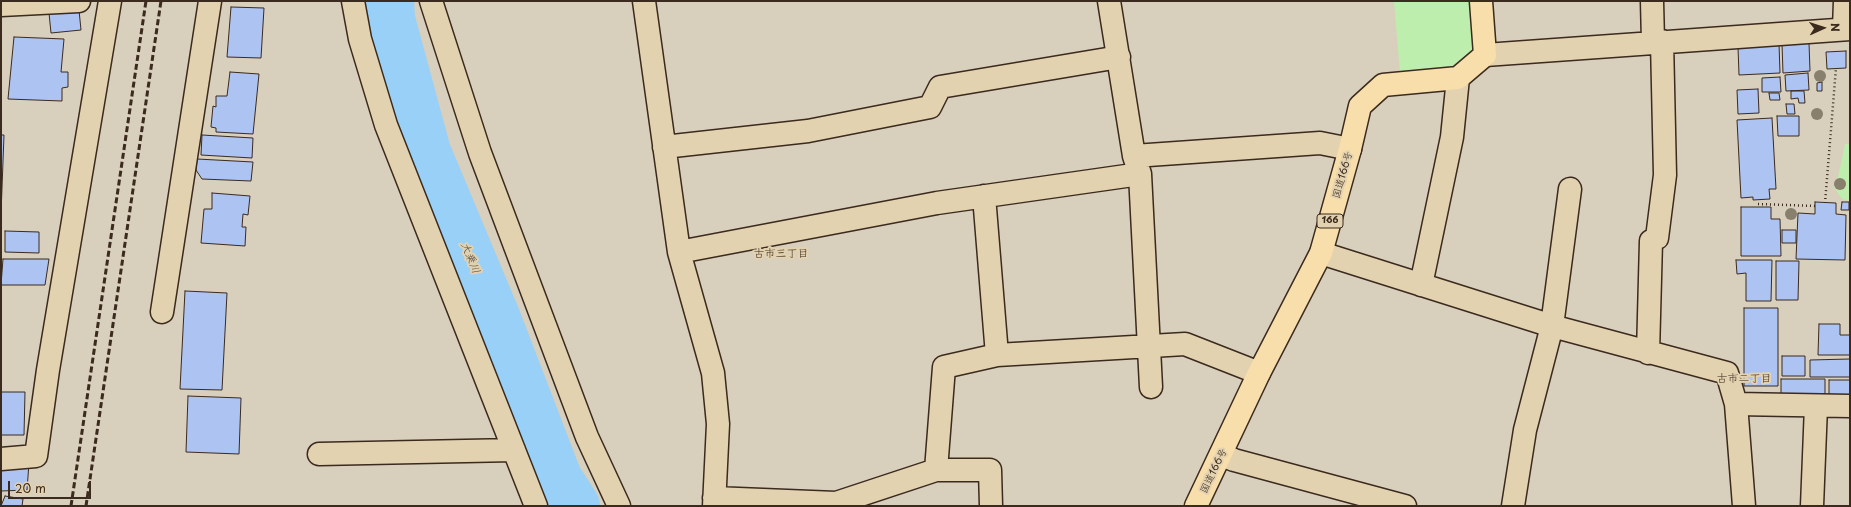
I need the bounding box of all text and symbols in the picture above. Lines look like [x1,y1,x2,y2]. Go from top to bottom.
north arrow [1803,8,1843,48]
text: N [1827,23,1844,32]
street label: 国道166号 [1331,150,1355,200]
road number: 166 [1317,214,1343,228]
water label: 大乗川 [457,240,483,276]
district label: 古市三丁目 [754,247,808,261]
district label: 古市二丁目 [1717,372,1771,386]
street label: 国道166号 [1198,447,1230,495]
scale bar [10,473,93,499]
text: 20 m [15,479,46,497]

